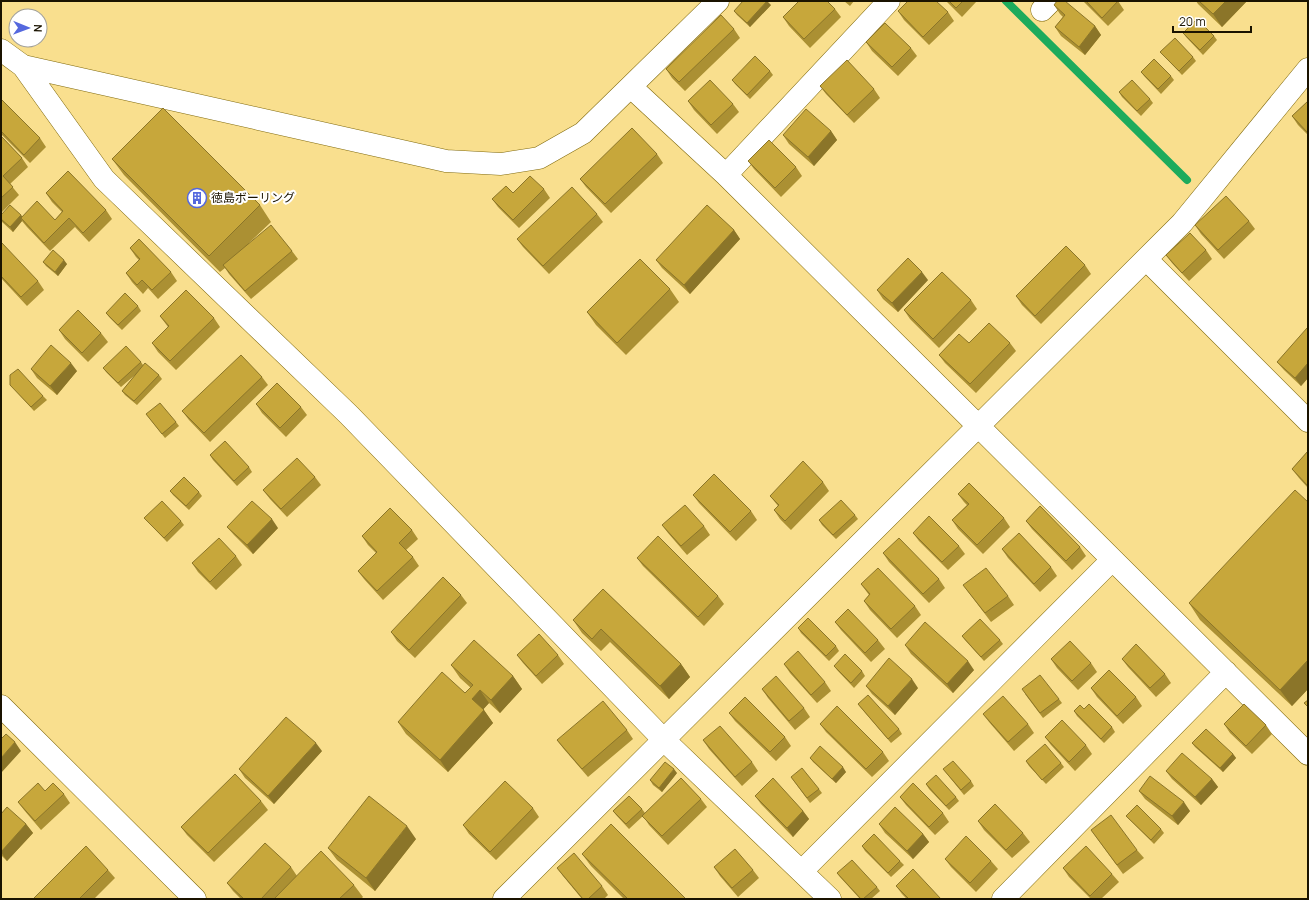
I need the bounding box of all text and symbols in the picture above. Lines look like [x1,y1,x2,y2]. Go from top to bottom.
north arrow [8,8,48,48]
scale bar [1173,8,1251,34]
text: 20 m [1179,13,1206,30]
text: N [31,24,46,32]
building icon: 徳島ボーリング [186,187,208,209]
place label: 徳島ボーリング [211,189,295,206]

